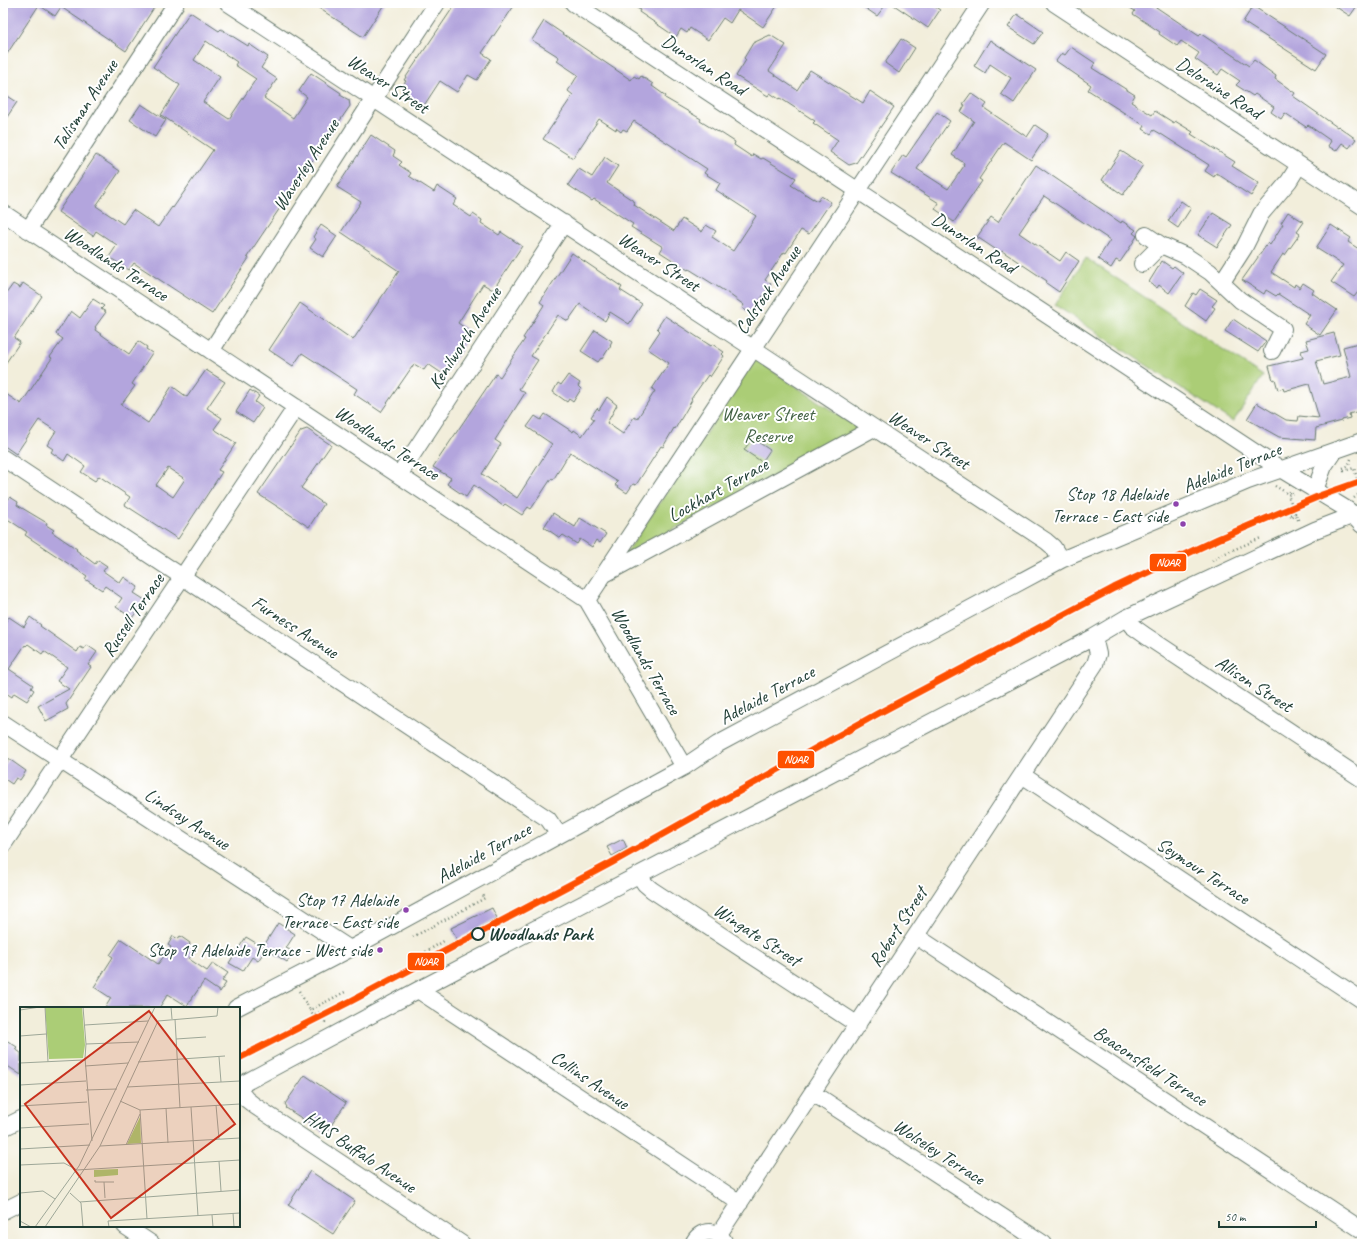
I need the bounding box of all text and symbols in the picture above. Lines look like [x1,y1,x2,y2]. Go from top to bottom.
street label: Dunorlan Road [657,29,754,103]
street label: Weaver Street [343,49,435,120]
street label: Deloraine Road [1172,51,1269,127]
street label: Talisman Avenue [47,53,124,155]
street label: Waverley Avenue [267,113,346,216]
street label: Dunorlan Road [927,207,1024,281]
street label: Woodlands Terrace [59,221,174,308]
street label: Weaver Street [614,227,706,298]
street label: Calstock Avenue [730,240,807,339]
street label: Kenilworth Avenue [423,281,508,393]
street label: Woodlands Terrace [330,400,445,487]
park label: Weaver Street Reserve [722,402,816,448]
street label: Weaver Street [884,405,976,476]
street label: Adelaide Terrace [1179,437,1287,499]
street label: Lockhart Terrace [664,452,774,527]
place label: Stop 18 Adelaide Terrace - East side [1052,483,1169,527]
marker: Stop 18 Adelaide Terrace - East side [1171,499,1181,509]
unlabelled marker [1178,519,1188,529]
line badge: NOAR [1149,553,1187,572]
text: NOAR [1156,555,1181,569]
street label: Russell Terrace [96,567,171,661]
street label: Furness Avenue [247,590,344,665]
street label: Woodlands Terrace [606,603,687,721]
street label: Allison Street [1211,650,1298,719]
street label: Adelaide Terrace [715,659,820,730]
line badge: NOAR [777,750,815,769]
text: NOAR [784,752,809,766]
street label: Lindsay Avenue [140,783,236,856]
street label: Adelaide Terrace [433,816,537,889]
street label: Seymour Terrace [1152,832,1256,911]
street label: Robert Street [863,880,934,971]
place label: Stop 17 Adelaide Terrace - East side [282,889,399,933]
street label: Wingate Street [709,898,807,974]
marker: Stop 17 Adelaide Terrace - East side [401,905,411,915]
place label: Woodlands Park [488,922,594,946]
marker: Woodlands Park [471,927,485,941]
place label: Stop 17 Adelaide Terrace - West side [148,939,373,961]
marker: Stop 17 Adelaide Terrace - West side [375,945,385,955]
line badge: NOAR [407,952,445,971]
text: NOAR [414,954,439,968]
inset map [20,1007,240,1227]
street label: Beaconsfield Terrace [1089,1020,1213,1113]
street label: Collins Avenue [546,1045,635,1116]
street label: HMS Buffalo Avenue [299,1106,422,1199]
street label: Wolseley Terrace [889,1114,991,1191]
scale bar [1219,1203,1316,1229]
text: 50 m [1225,1209,1247,1225]

